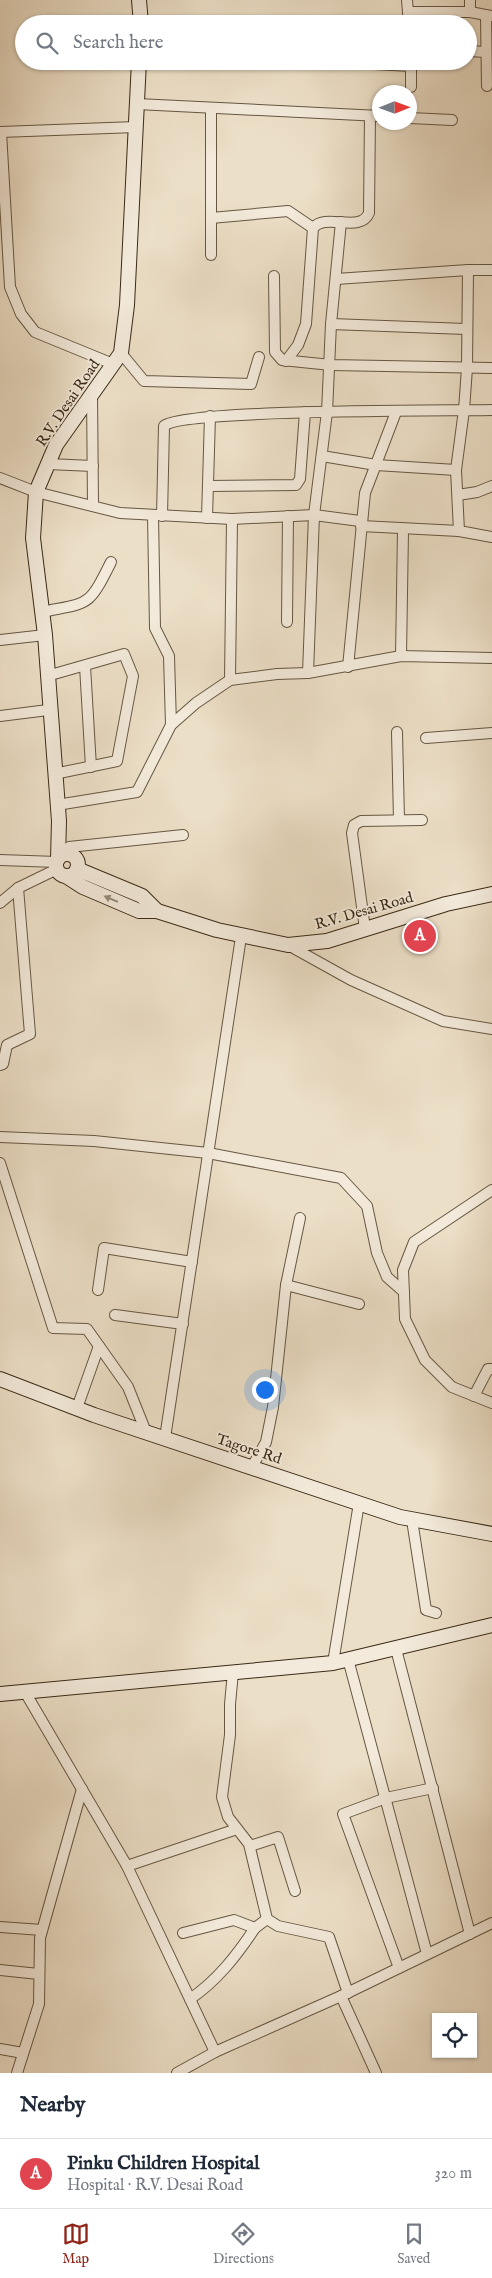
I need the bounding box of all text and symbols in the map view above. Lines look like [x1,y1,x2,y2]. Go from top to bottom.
search box [15,15,477,70]
icon: search [33,29,61,57]
text: Search here [73,31,164,55]
north arrow [372,85,417,130]
street label: R.V. Desai Road [32,355,105,450]
street label: R.V. Desai Road [313,888,416,934]
one-way arrow [104,894,118,902]
pin: A [404,917,436,955]
your location [252,1377,278,1403]
street label: Tagore Rd [214,1430,285,1469]
map controls [432,2013,477,2058]
button: locate [432,2013,477,2058]
text: Nearby [20,2092,85,2119]
text: Pinku Children Hospital [67,2152,260,2176]
text: A [31,2164,41,2184]
text: 320 m [435,2164,472,2184]
text: Hospital · R.V. Desai Road [67,2176,243,2196]
tab: Map [62,2220,90,2268]
tab: Directions [213,2220,274,2268]
tab: Saved [397,2220,430,2268]

